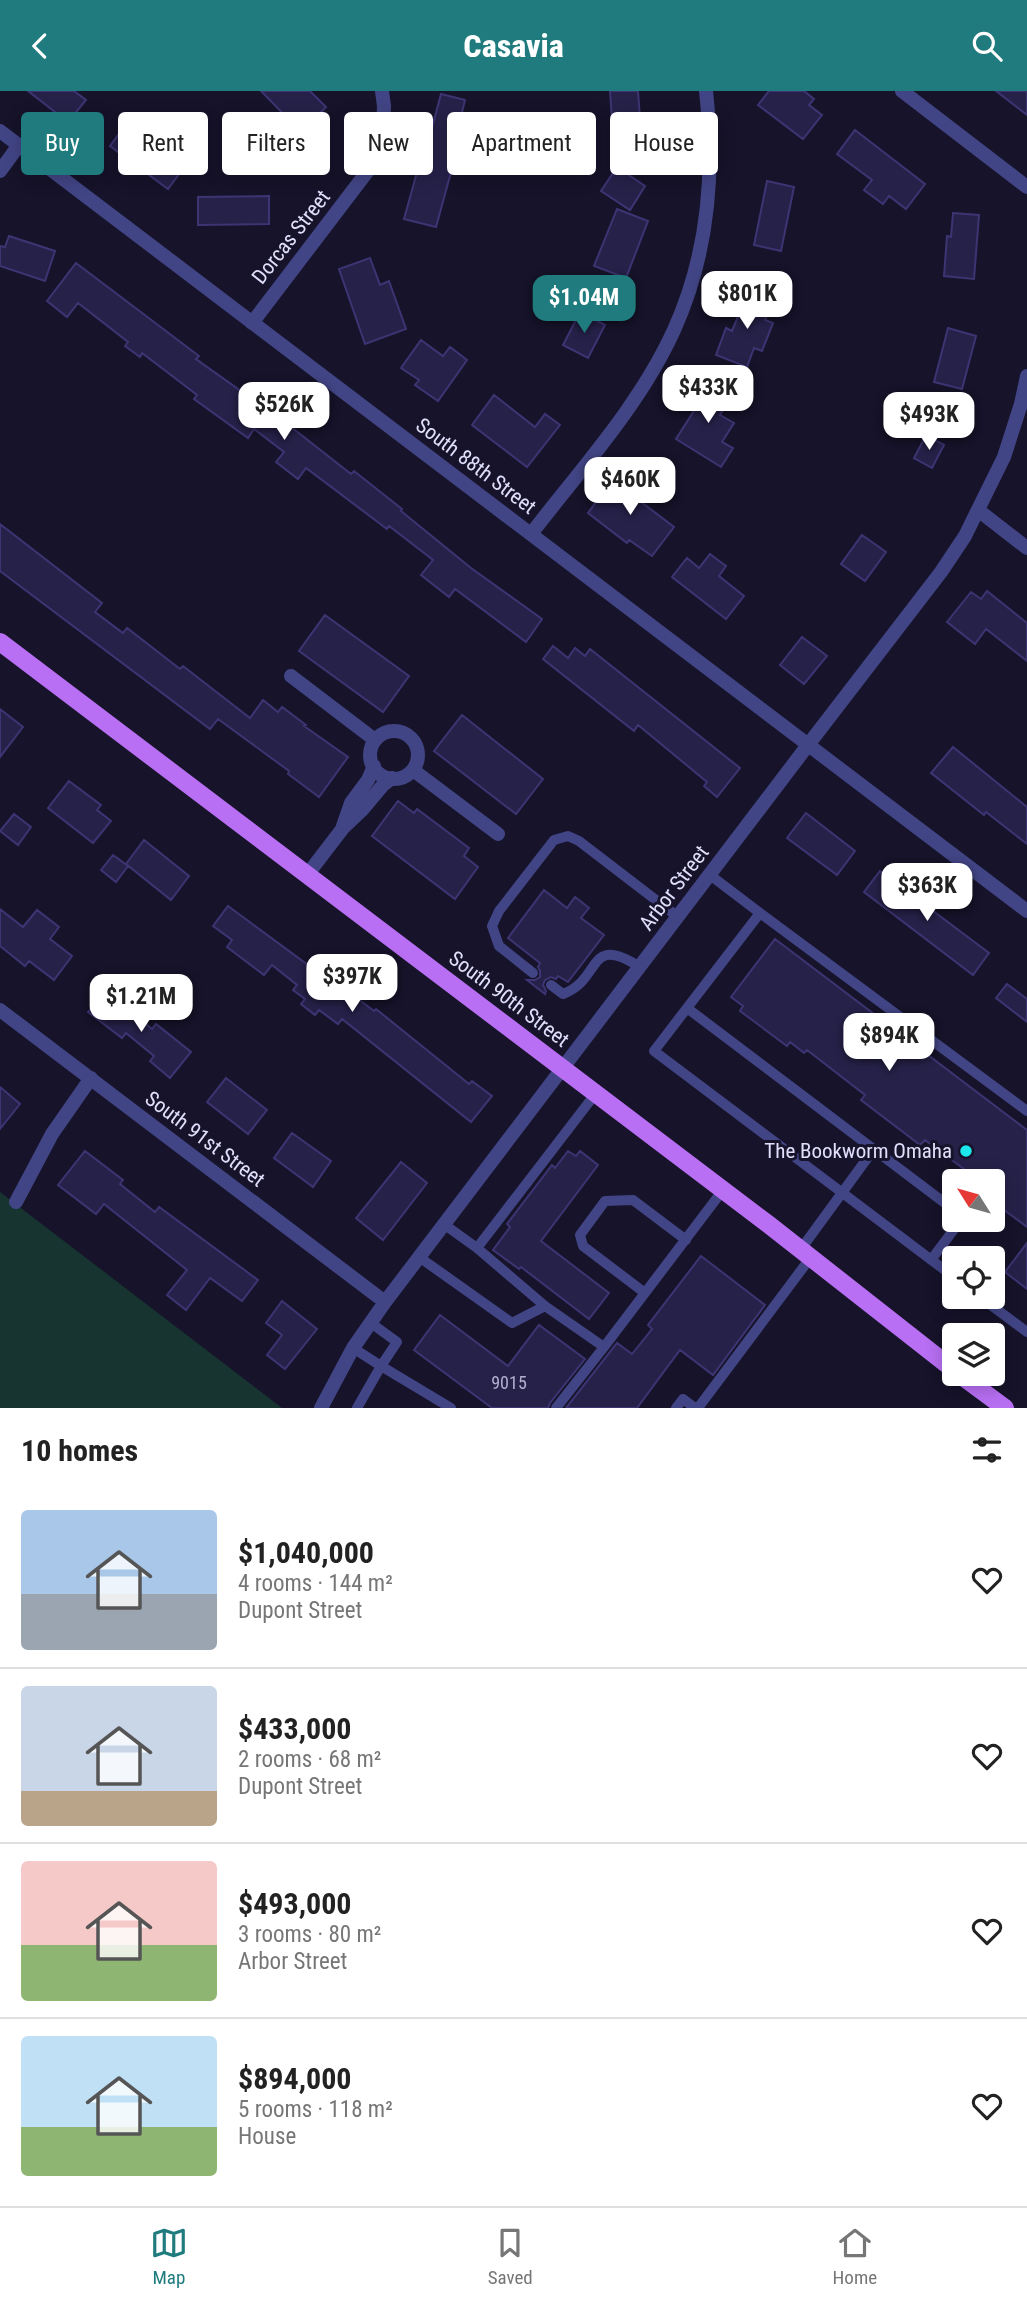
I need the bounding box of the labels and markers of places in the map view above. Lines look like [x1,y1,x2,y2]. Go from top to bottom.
pin: $801K [698,271,796,331]
pin: $1.04M [527,275,641,335]
pin: $433K [659,365,757,425]
pin: $526K [235,383,333,442]
pin: $493K [880,393,978,452]
pin: $460K [581,457,679,517]
pin: $363K [878,863,976,923]
pin: $397K [303,955,401,1014]
pin: $1.21M [84,975,198,1034]
pin: $894K [840,1013,938,1073]
place label: The Bookworm Omaha [764,1139,952,1163]
marker: The Bookworm Omaha [958,1143,974,1159]

